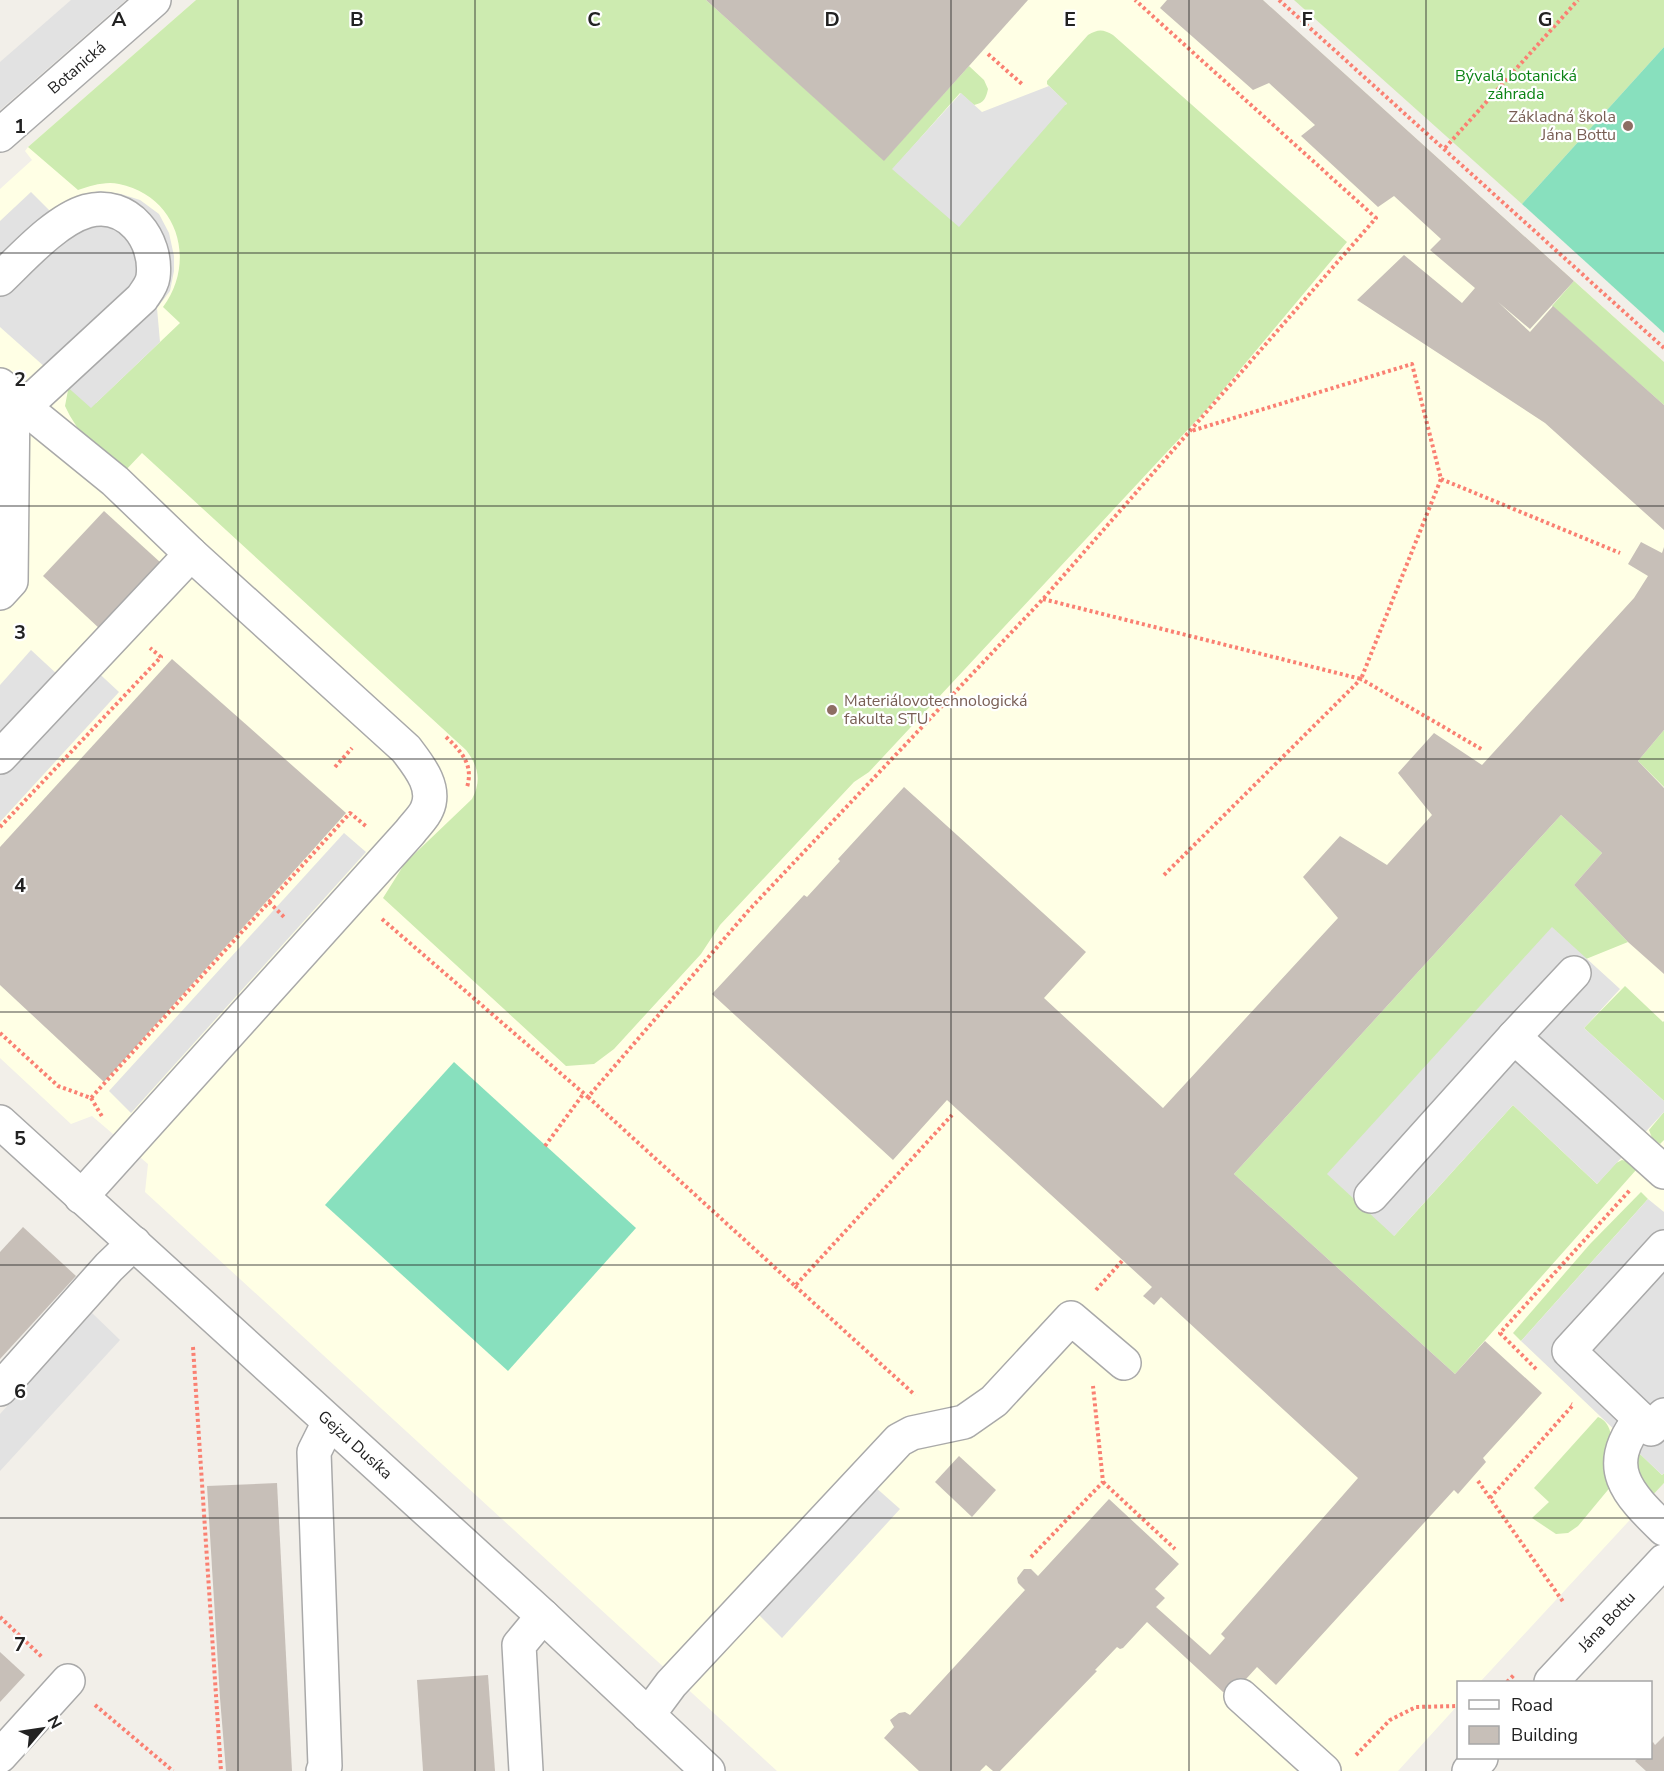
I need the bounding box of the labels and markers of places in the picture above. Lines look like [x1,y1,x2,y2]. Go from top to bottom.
place label: Základná škola Jána Bottu [1508,106,1616,146]
marker: Základná škola Jána Bottu [1621,119,1635,133]
place label: Materiálovotechnologická fakulta STU [844,690,1027,730]
marker: Materiálovotechnologická fakulta STU [825,703,839,717]

